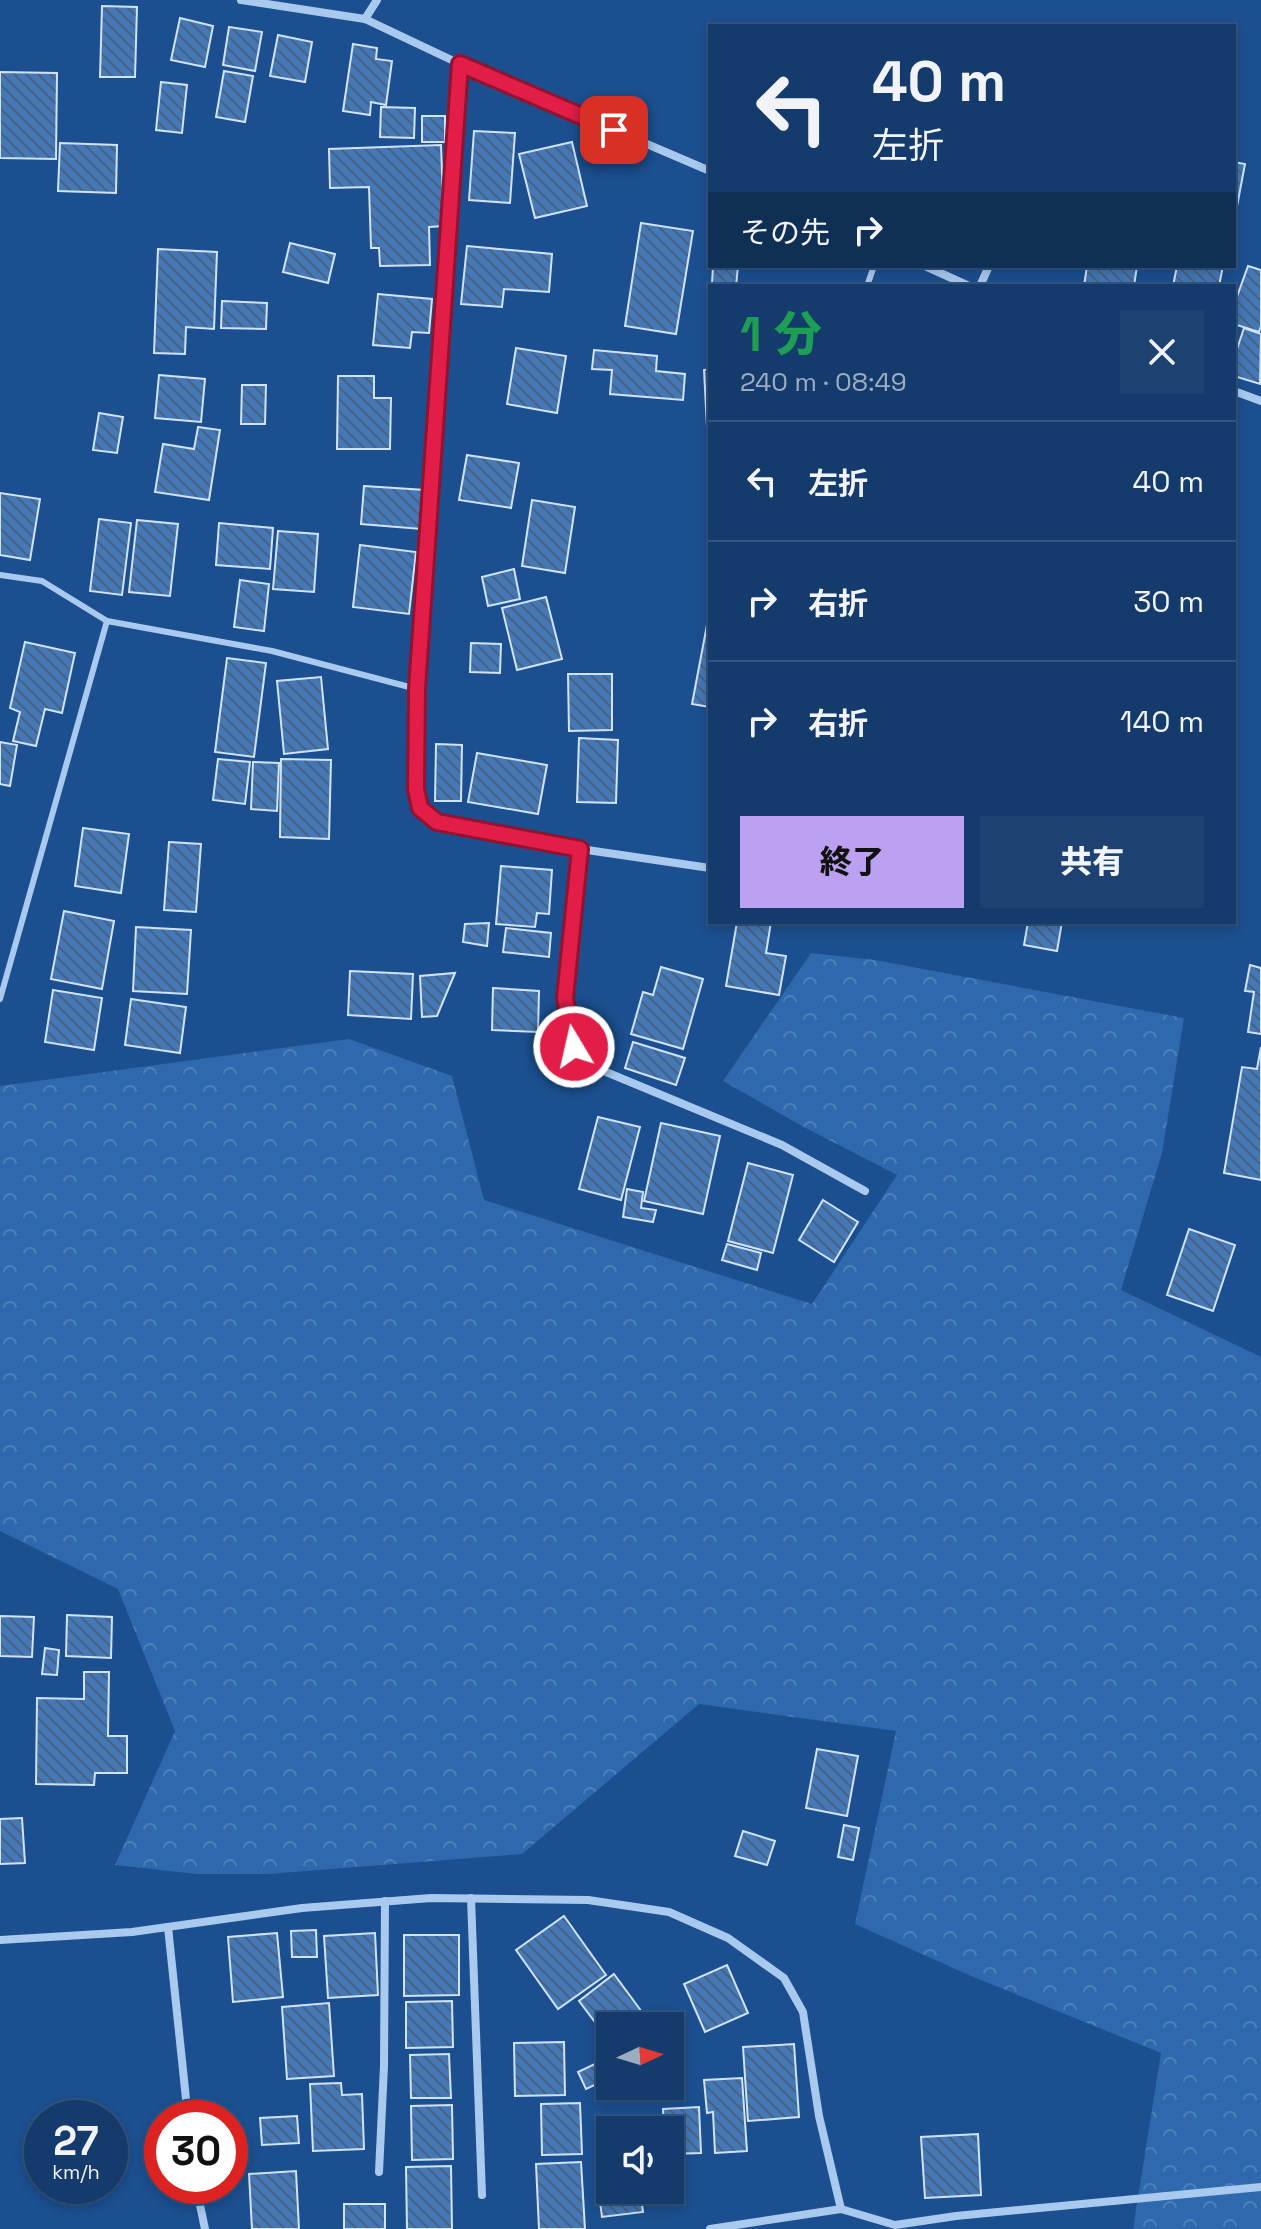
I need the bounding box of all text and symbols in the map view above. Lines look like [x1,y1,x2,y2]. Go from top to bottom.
text: 40 m [872,46,1006,117]
icon: left [740,56,844,160]
pin [580,96,648,164]
icon: arrive [592,108,636,152]
text: 左折 [872,123,944,169]
icon: right [846,208,890,252]
text: その先 [740,213,830,252]
text: 1 分 [740,304,822,365]
button: close [1120,310,1204,394]
text: 240 m · 08:49 [740,365,907,399]
icon: left [740,459,784,503]
text: 40 m [1133,462,1204,501]
text: 左折 [808,464,868,503]
icon: right [740,579,784,623]
text: 30 m [1133,582,1204,621]
text: 右折 [808,584,868,623]
icon: right [740,699,784,743]
text: 140 m [1120,702,1204,741]
text: 右折 [808,704,868,743]
button: 終了 [740,816,964,908]
button: 共有 [980,816,1204,908]
position arrow [532,1005,616,1089]
north arrow [596,2012,684,2100]
map controls [596,2012,684,2204]
speed limit sign: 30 [144,2100,248,2204]
text: 27 [53,2116,99,2167]
button: sound [596,2116,684,2204]
text: km/h [52,2159,100,2185]

